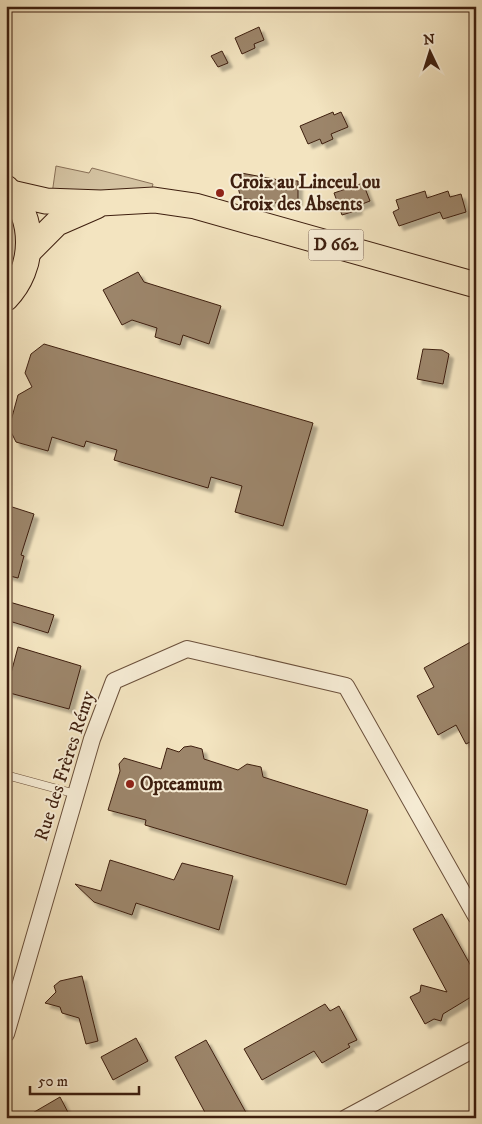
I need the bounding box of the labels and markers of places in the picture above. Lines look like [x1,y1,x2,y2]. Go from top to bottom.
place label: Croix au Linceul ou Croix des Absents [230,171,380,216]
marker: Croix au Linceul ou Croix des Absents [214,187,226,199]
place label: Opteamum [140,773,223,796]
marker: Opteamum [124,778,136,790]

